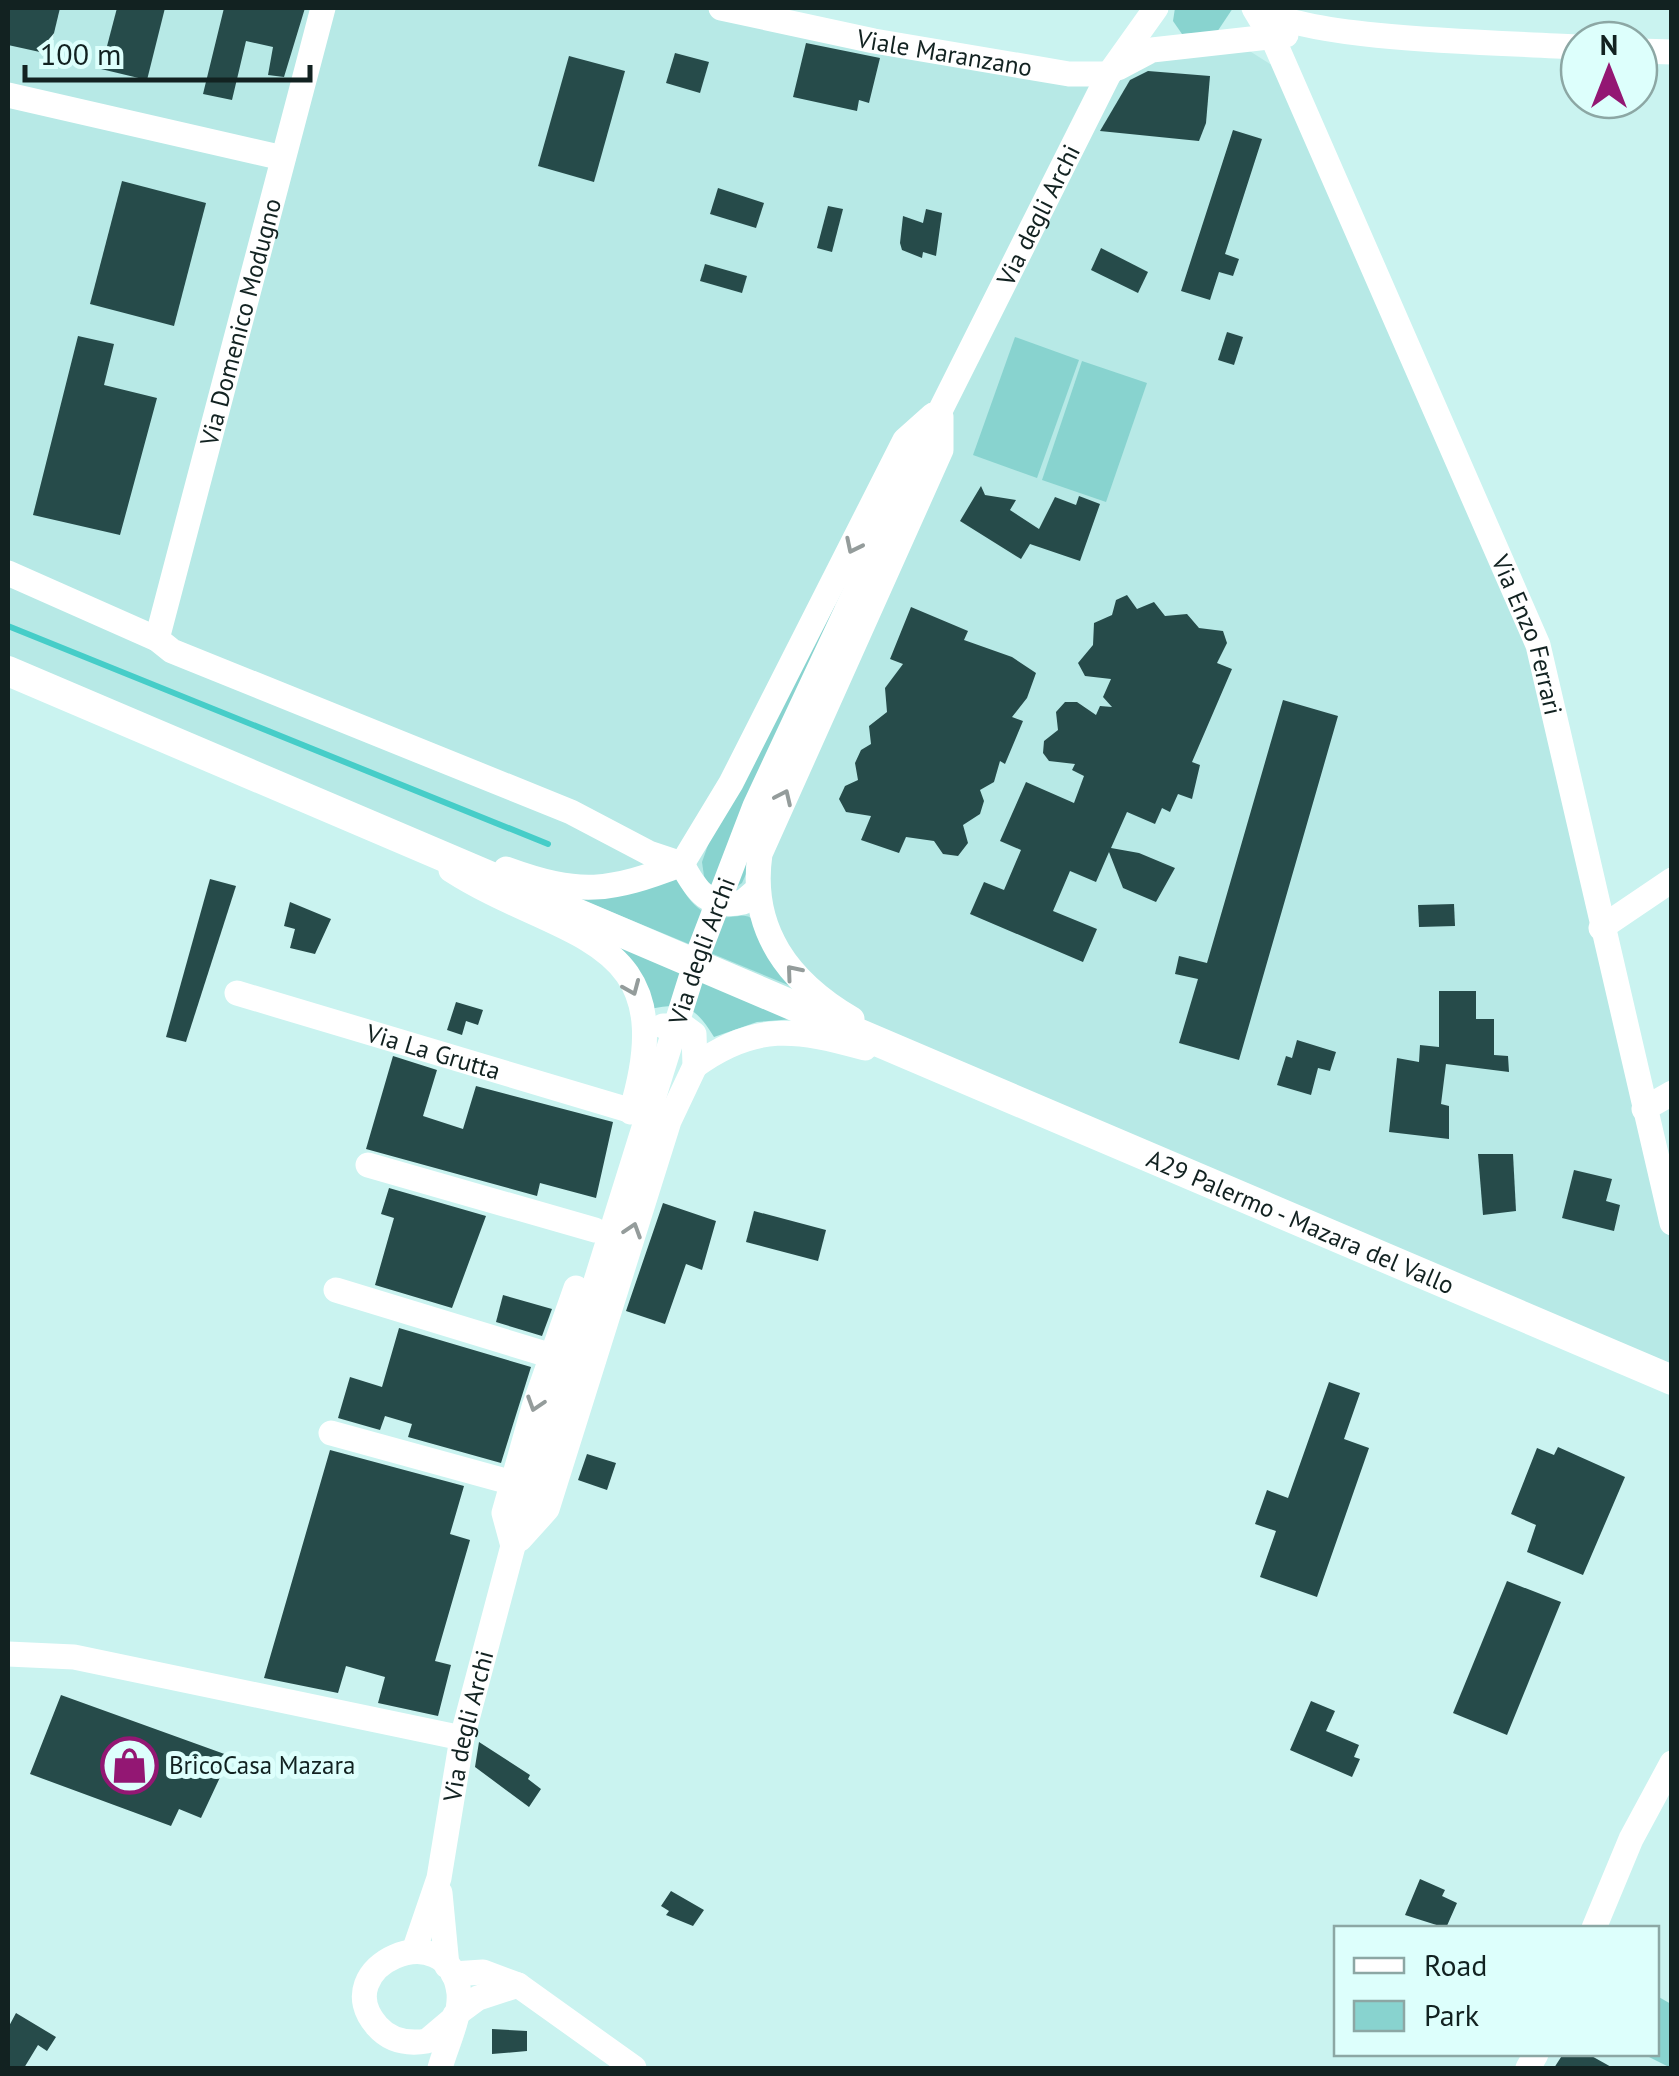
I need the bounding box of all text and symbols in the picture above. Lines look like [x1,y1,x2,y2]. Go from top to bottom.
scale bar [25,20,310,82]
north arrow [1559,20,1659,120]
street label: Viale Maranzano [853,22,1035,84]
text: N [1600,26,1618,63]
text: 100 m [40,34,121,73]
street label: Via degli Archi [989,139,1087,292]
street label: Via Domenico Modugno [192,195,288,450]
one-way arrow [846,536,865,554]
street label: Via Enzo Ferrari [1484,549,1570,718]
one-way arrow [772,789,792,807]
street label: Via degli Archi [661,873,742,1029]
one-way arrow [786,965,804,984]
one-way arrow [620,978,640,996]
street label: Via La Grutta [362,1016,504,1087]
street label: A29 Palermo - Mazara del Vallo [1142,1142,1459,1301]
one-way arrow [621,1222,641,1239]
one-way arrow [527,1394,547,1411]
street label: Via degli Archi [436,1647,501,1805]
shop icon: BricoCasa Mazara [100,1735,160,1795]
place label: BricoCasa Mazara [169,1749,355,1781]
legend [1334,1926,1659,2056]
text: Road [1424,1945,1488,1984]
text: Park [1424,1995,1480,2034]

